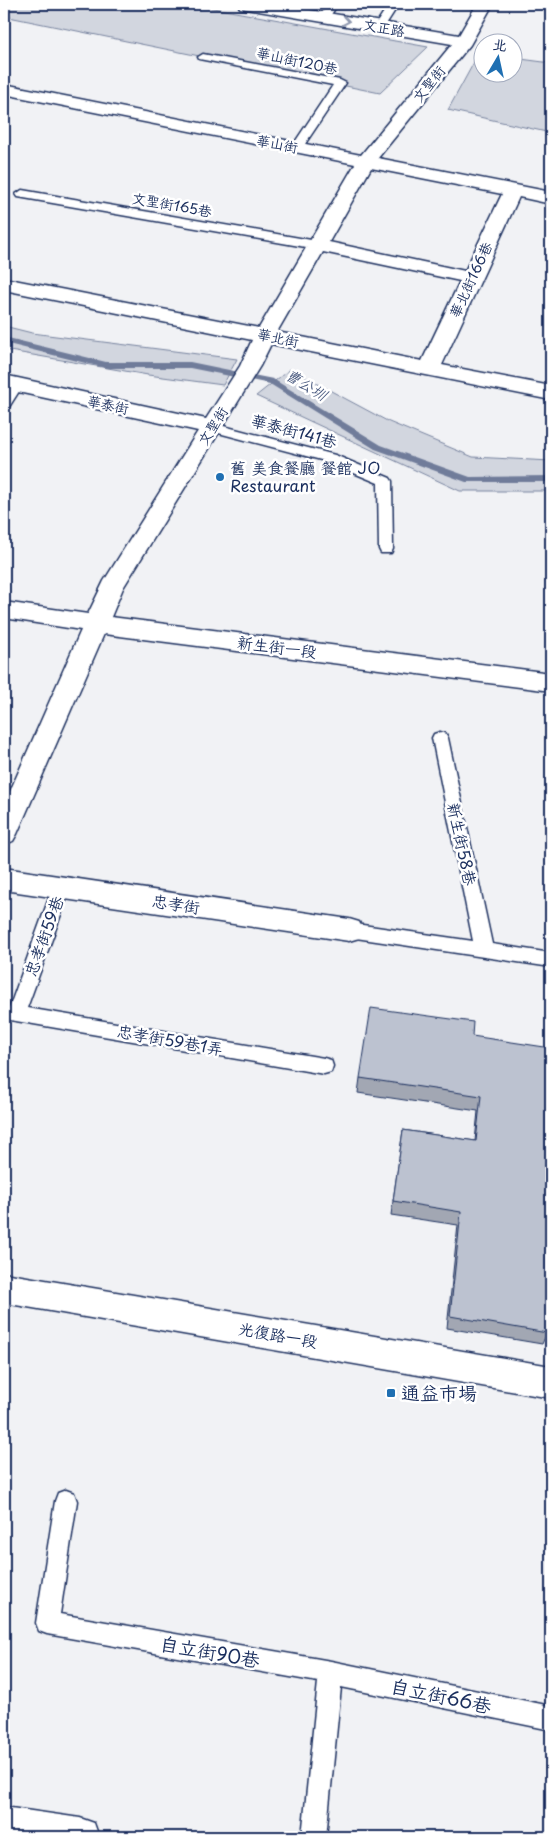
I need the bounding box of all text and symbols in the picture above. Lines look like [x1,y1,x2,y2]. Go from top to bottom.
street label: 文正路 [362,14,407,41]
one-way arrow [342,16,350,26]
north arrow [472,32,522,82]
text: 北 [492,33,509,56]
street label: 華山街120巷 [255,42,341,80]
street label: 文聖街 [407,61,450,107]
street label: 華山街 [254,129,300,158]
street label: 文聖街165巷 [130,187,215,222]
street label: 華北街166巷 [444,237,498,321]
street label: 華北街 [255,323,301,352]
water label: 曹公圳 [282,362,334,406]
street label: 華泰街 [85,390,131,419]
street label: 文聖街 [193,402,233,449]
street label: 華泰街141巷 [249,407,340,453]
place label: 舊 美食餐廳 餐館 JO Restaurant [230,455,380,497]
marker: 舊 美食餐廳 餐館 JO Restaurant [214,471,226,483]
street label: 新生街一段 [236,629,318,663]
street label: 新生街58巷 [442,800,483,888]
street label: 忠孝街 [151,887,202,919]
street label: 忠孝街59巷 [17,892,69,979]
street label: 忠孝街59巷1弄 [115,1018,225,1060]
street label: 光復路一段 [237,1315,320,1353]
place label: 通益市場 [401,1378,477,1406]
marker: 通益市場 [385,1387,397,1399]
street label: 自立街90巷 [158,1628,262,1674]
street label: 自立街66巷 [388,1671,494,1719]

